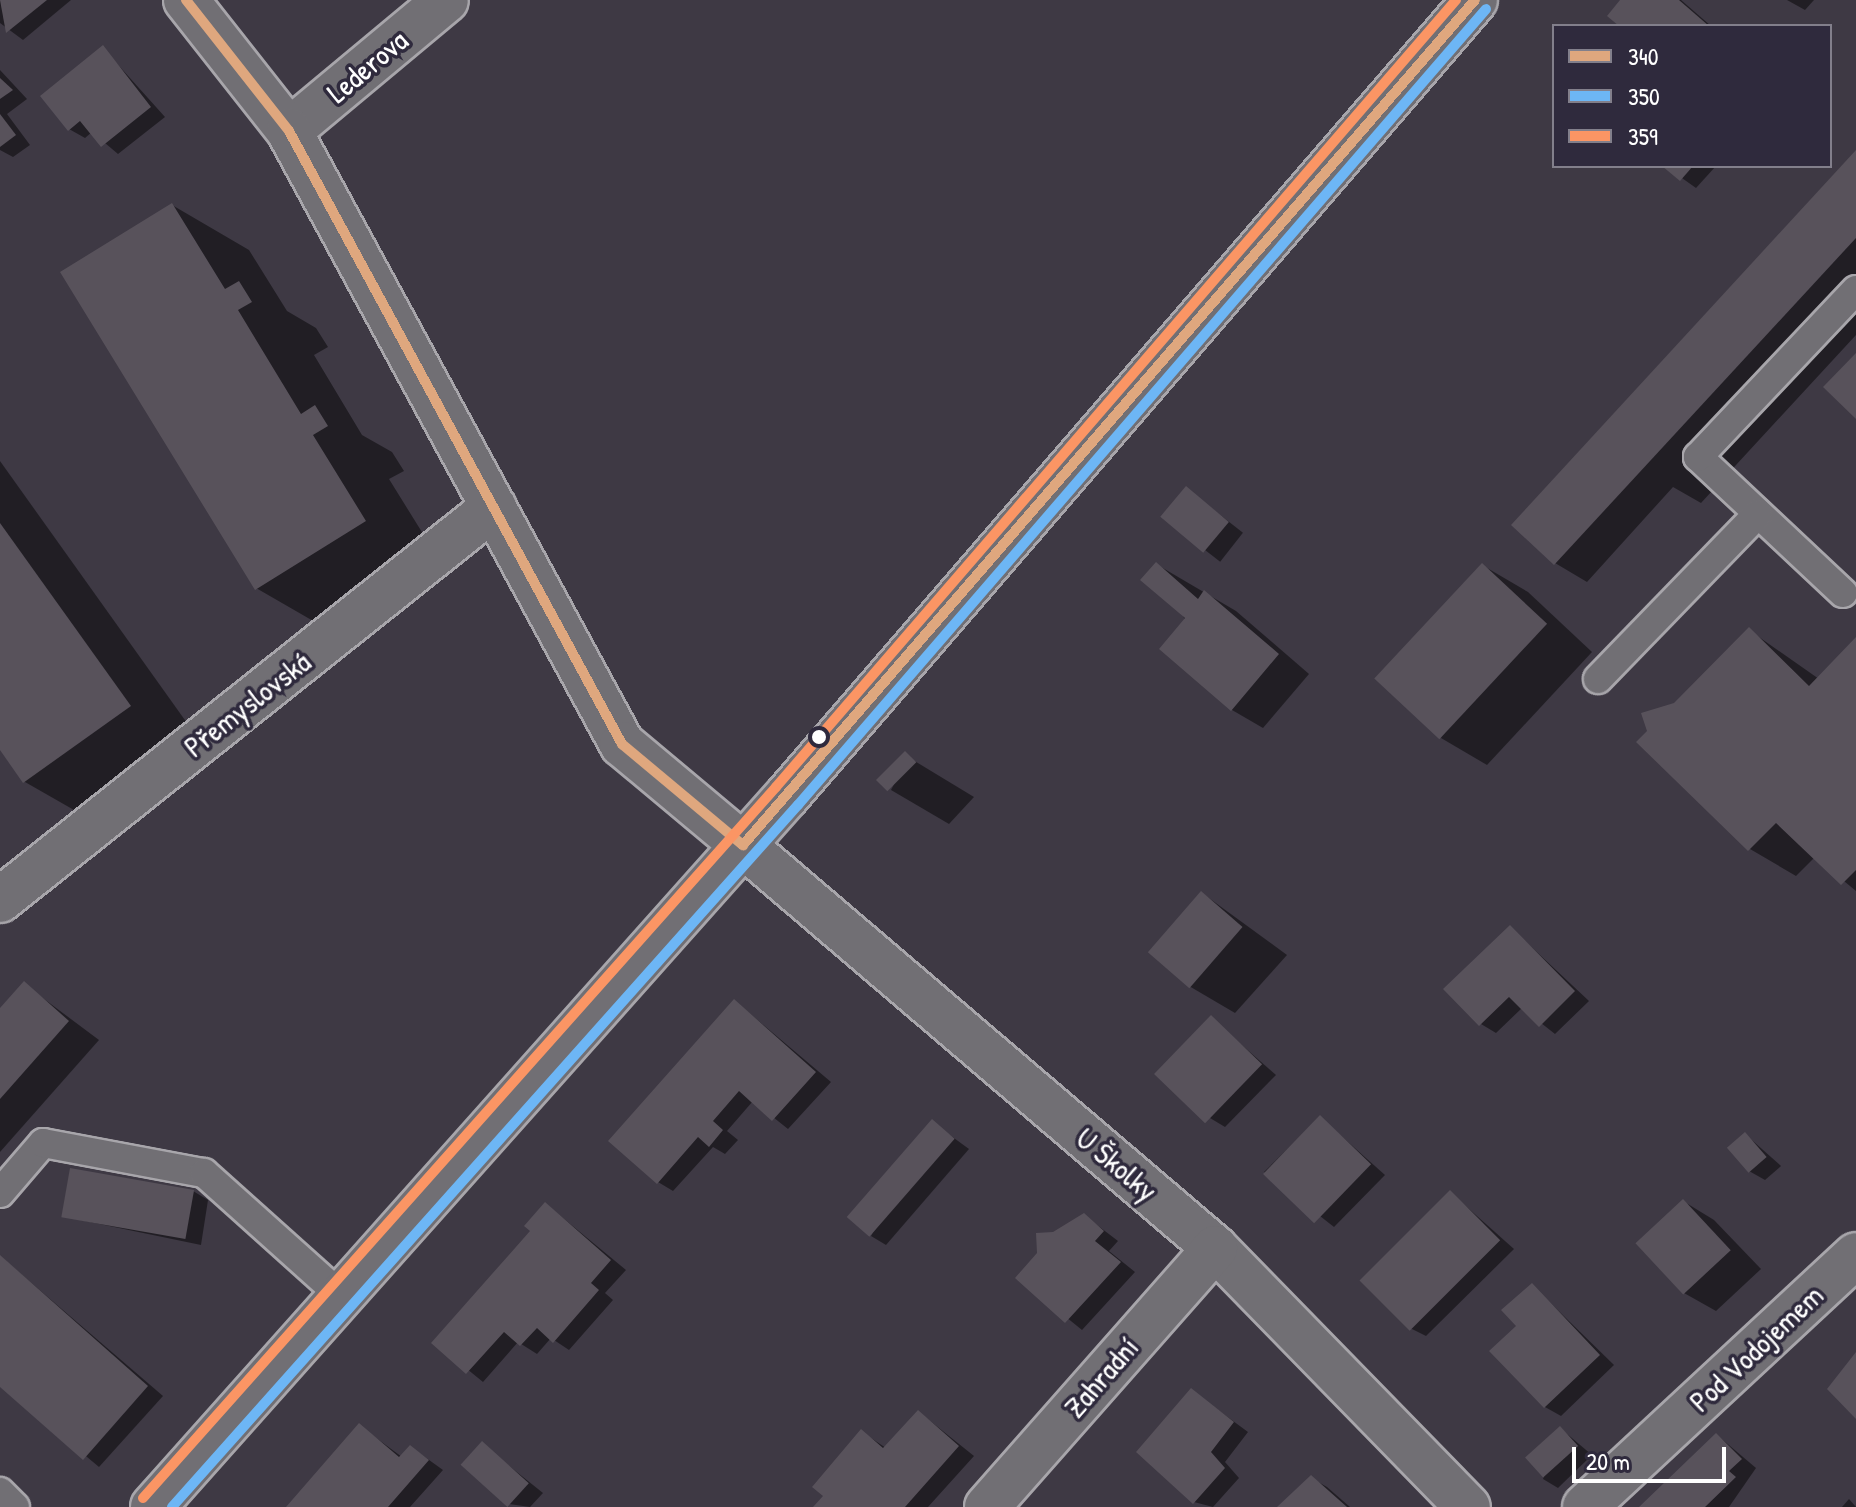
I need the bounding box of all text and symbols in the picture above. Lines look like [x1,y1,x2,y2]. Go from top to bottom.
street label: Lederova [319,22,415,110]
legend [1552,24,1832,168]
text: 340 [1628,40,1659,72]
text: 350 [1628,80,1660,112]
text: 359 [1628,120,1658,152]
street label: Přemyslovská [177,644,317,764]
unlabelled marker [811,729,827,745]
street label: U Školky [1069,1120,1165,1208]
street label: Pod Vodojemem [1682,1277,1830,1419]
street label: Zahradní [1056,1329,1146,1425]
scale bar [1576,1431,1730,1481]
text: 20 m [1586,1445,1630,1477]

